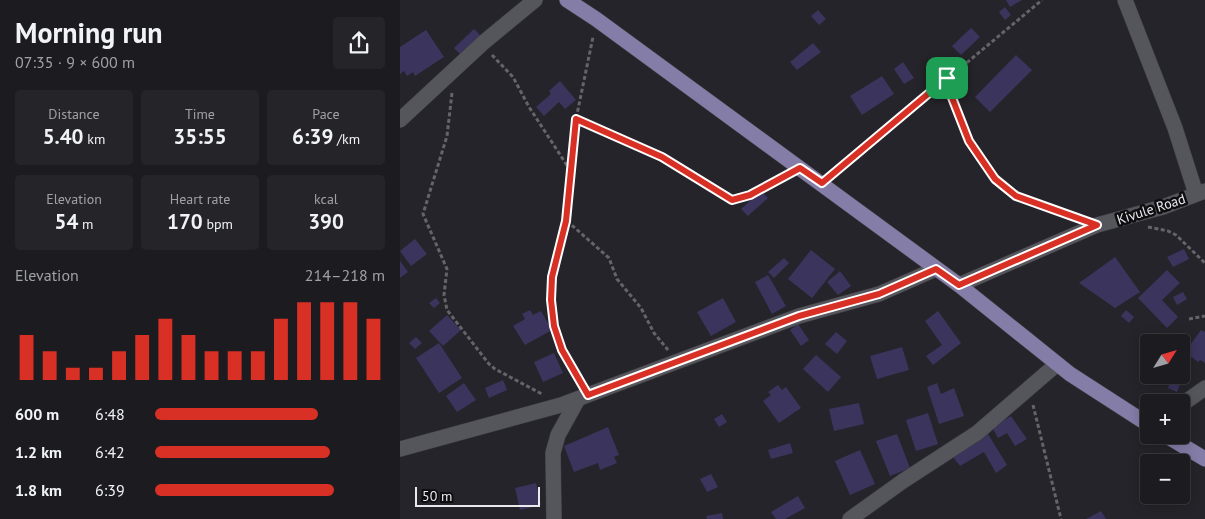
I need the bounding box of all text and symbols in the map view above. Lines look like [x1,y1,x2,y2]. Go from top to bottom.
text: Morning run [15,14,163,51]
button: share [333,17,385,69]
text: 07:35 · 9 × 600 m [15,52,135,72]
pin [926,57,968,99]
icon: arrive [933,64,961,92]
text: Distance [48,105,100,123]
text: Time [185,105,215,123]
text: Pace [312,105,340,123]
text: 5.40 [43,123,84,150]
text: 35:55 [173,123,227,150]
text: 6:39 [292,123,333,150]
text: km [84,130,105,148]
text: /km [333,130,360,148]
street label: Kivule Road [1114,189,1188,229]
text: Elevation [46,190,102,208]
text: Heart rate [170,190,230,208]
text: kcal [314,190,338,208]
text: 54 [55,208,78,235]
text: 170 [167,208,203,235]
text: 390 [308,208,344,235]
text: m [78,215,93,233]
text: bpm [203,215,233,233]
text: Elevation [15,265,79,285]
text: 214–218 m [305,265,385,285]
north arrow [1140,334,1190,384]
map controls [1140,334,1190,504]
button: + [1140,394,1190,444]
text: 600 m [15,404,59,424]
text: 6:48 [95,404,125,424]
text: 1.2 km [15,442,62,462]
text: 6:42 [95,442,125,462]
button: − [1140,454,1190,504]
text: 1.8 km [15,480,62,500]
text: 6:39 [95,480,125,500]
scale bar [415,484,540,507]
text: 50 m [422,487,452,505]

